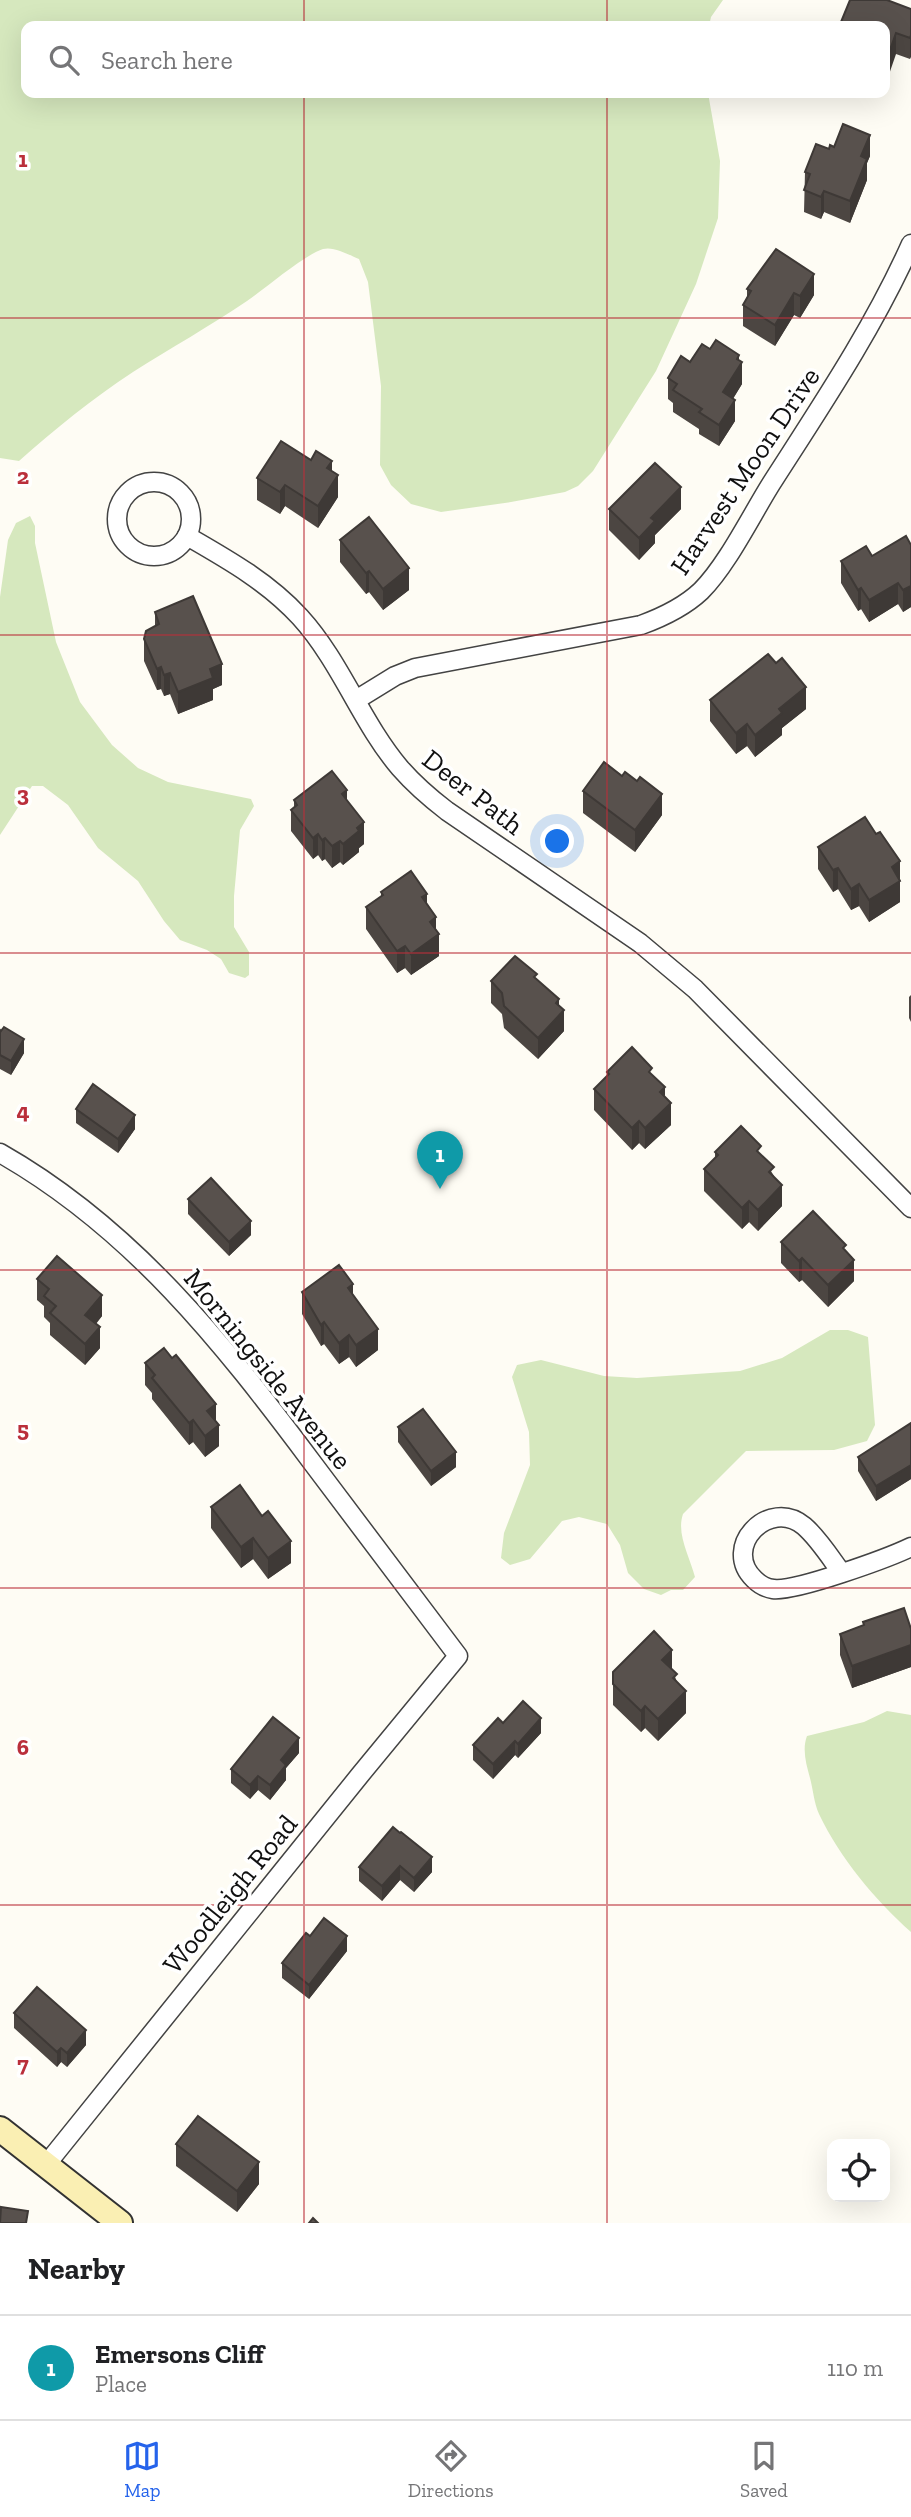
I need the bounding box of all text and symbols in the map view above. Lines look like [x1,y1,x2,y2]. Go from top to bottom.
search box [21,21,890,98]
icon: search [45,41,83,79]
text: Search here [101,44,233,76]
text: 1 [18,145,28,173]
street label: Harvest Moon Drive [663,361,827,581]
text: 2 [17,462,29,490]
street label: Deer Path [416,742,530,842]
text: 3 [17,780,29,808]
your location [540,824,574,858]
text: 4 [16,1097,30,1125]
pin: 1 [417,1131,463,1189]
street label: Morningside Avenue [177,1262,359,1476]
text: 5 [17,1415,29,1443]
text: 6 [17,1733,29,1761]
street label: Woodleigh Road [156,1808,304,1980]
text: 7 [17,2050,29,2078]
map controls [827,2139,890,2202]
button: locate [827,2139,890,2202]
text: Nearby [28,2251,125,2287]
text: Emersons Cliff [95,2338,264,2370]
text: 1 [46,2354,56,2382]
text: 110 m [827,2354,883,2382]
text: Place [95,2370,147,2398]
tab: Map [123,2437,161,2502]
tab: Directions [408,2437,494,2502]
tab: Saved [740,2437,788,2502]

